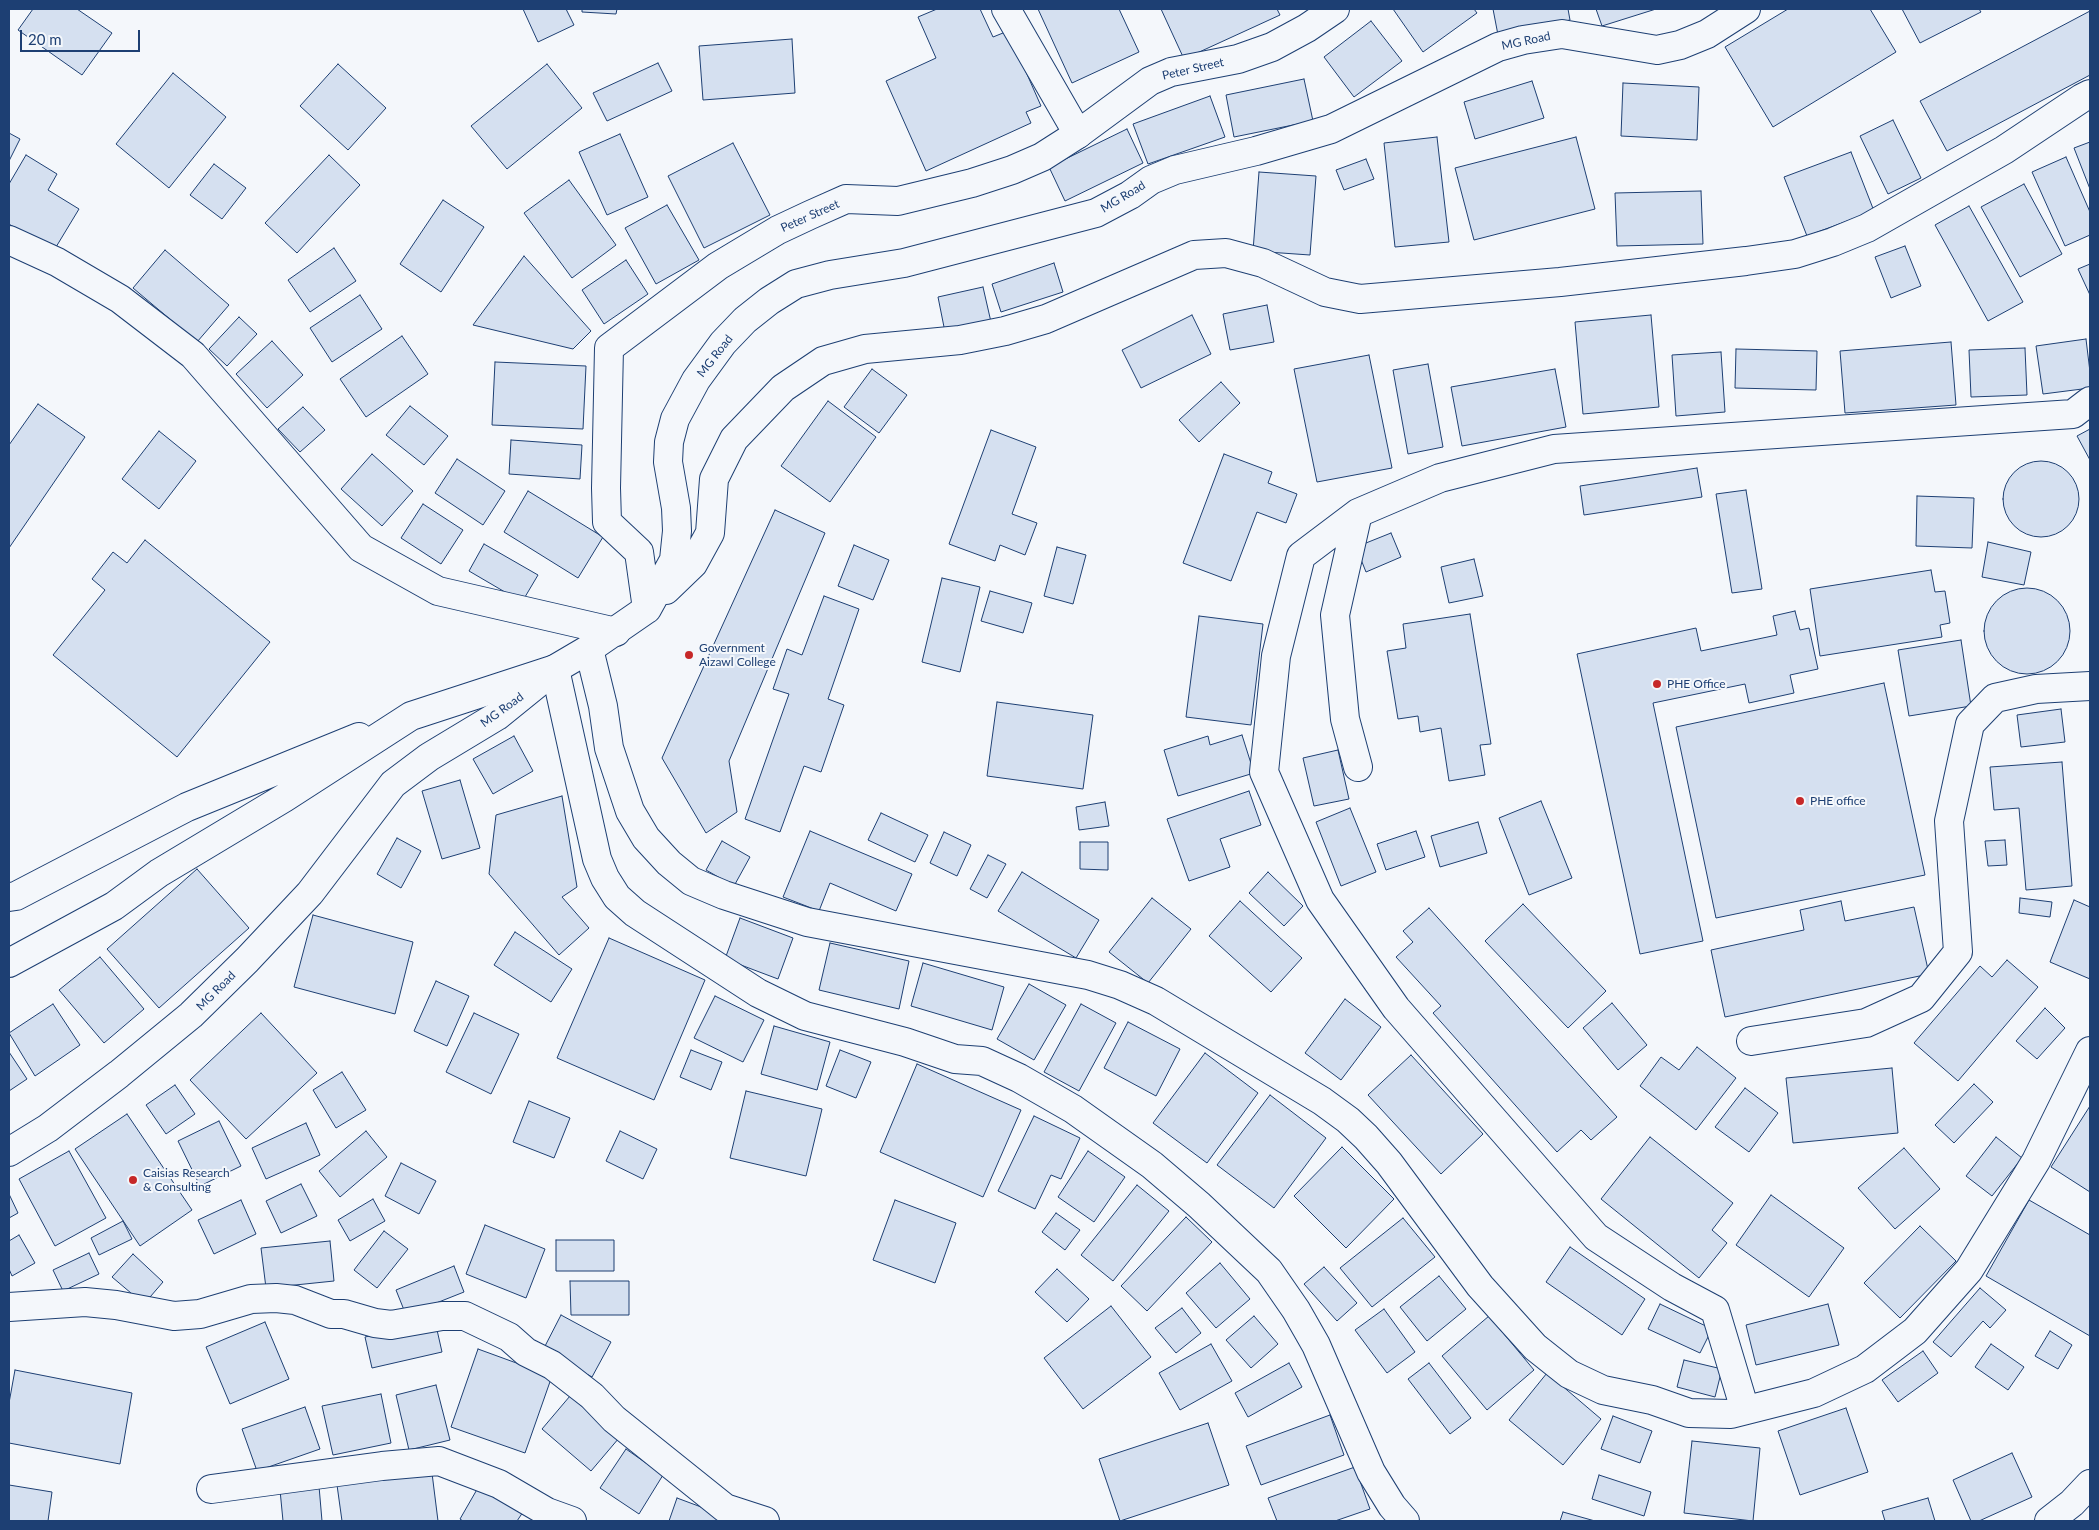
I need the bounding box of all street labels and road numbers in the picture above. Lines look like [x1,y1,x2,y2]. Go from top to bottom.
street label: MG Road [1500,29,1552,53]
street label: Peter Street [1161,55,1225,83]
street label: MG Road [1098,178,1148,216]
street label: Peter Street [778,197,842,235]
street label: MG Road [694,332,736,380]
street label: MG Road [478,690,526,730]
street label: MG Road [193,968,239,1014]

